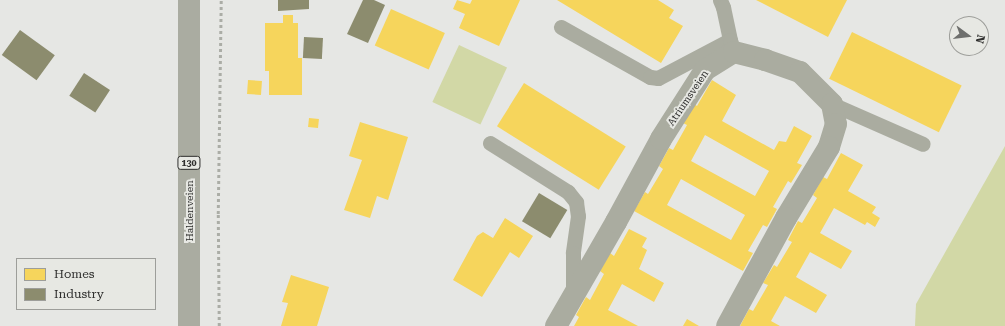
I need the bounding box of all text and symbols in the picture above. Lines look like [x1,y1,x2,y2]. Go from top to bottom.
north arrow [949,16,989,56]
text: N [973,33,987,45]
street label: Atriumsveien [665,68,711,128]
road number: 130 [177,156,201,170]
street label: Haldenveien [184,180,196,242]
legend [16,258,156,310]
text: Homes [54,267,94,281]
text: Industry [54,287,104,301]

